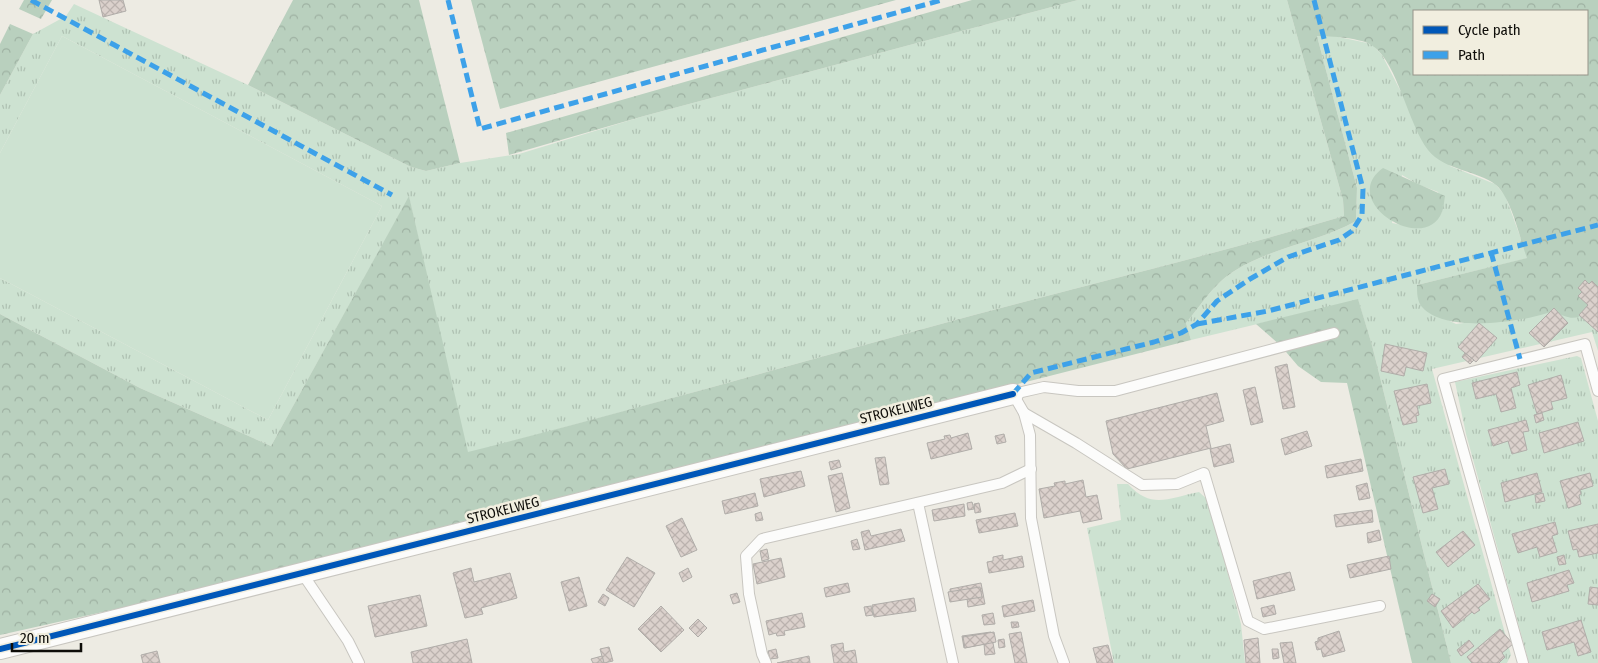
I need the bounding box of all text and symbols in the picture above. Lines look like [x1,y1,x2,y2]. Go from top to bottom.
legend [1413,10,1588,75]
text: Cycle path [1458,21,1521,39]
text: Path [1458,46,1485,64]
street label: STROKELWEG [858,393,934,428]
street label: STROKELWEG [465,493,541,528]
scale bar [12,620,81,652]
text: 20 m [20,629,50,647]

